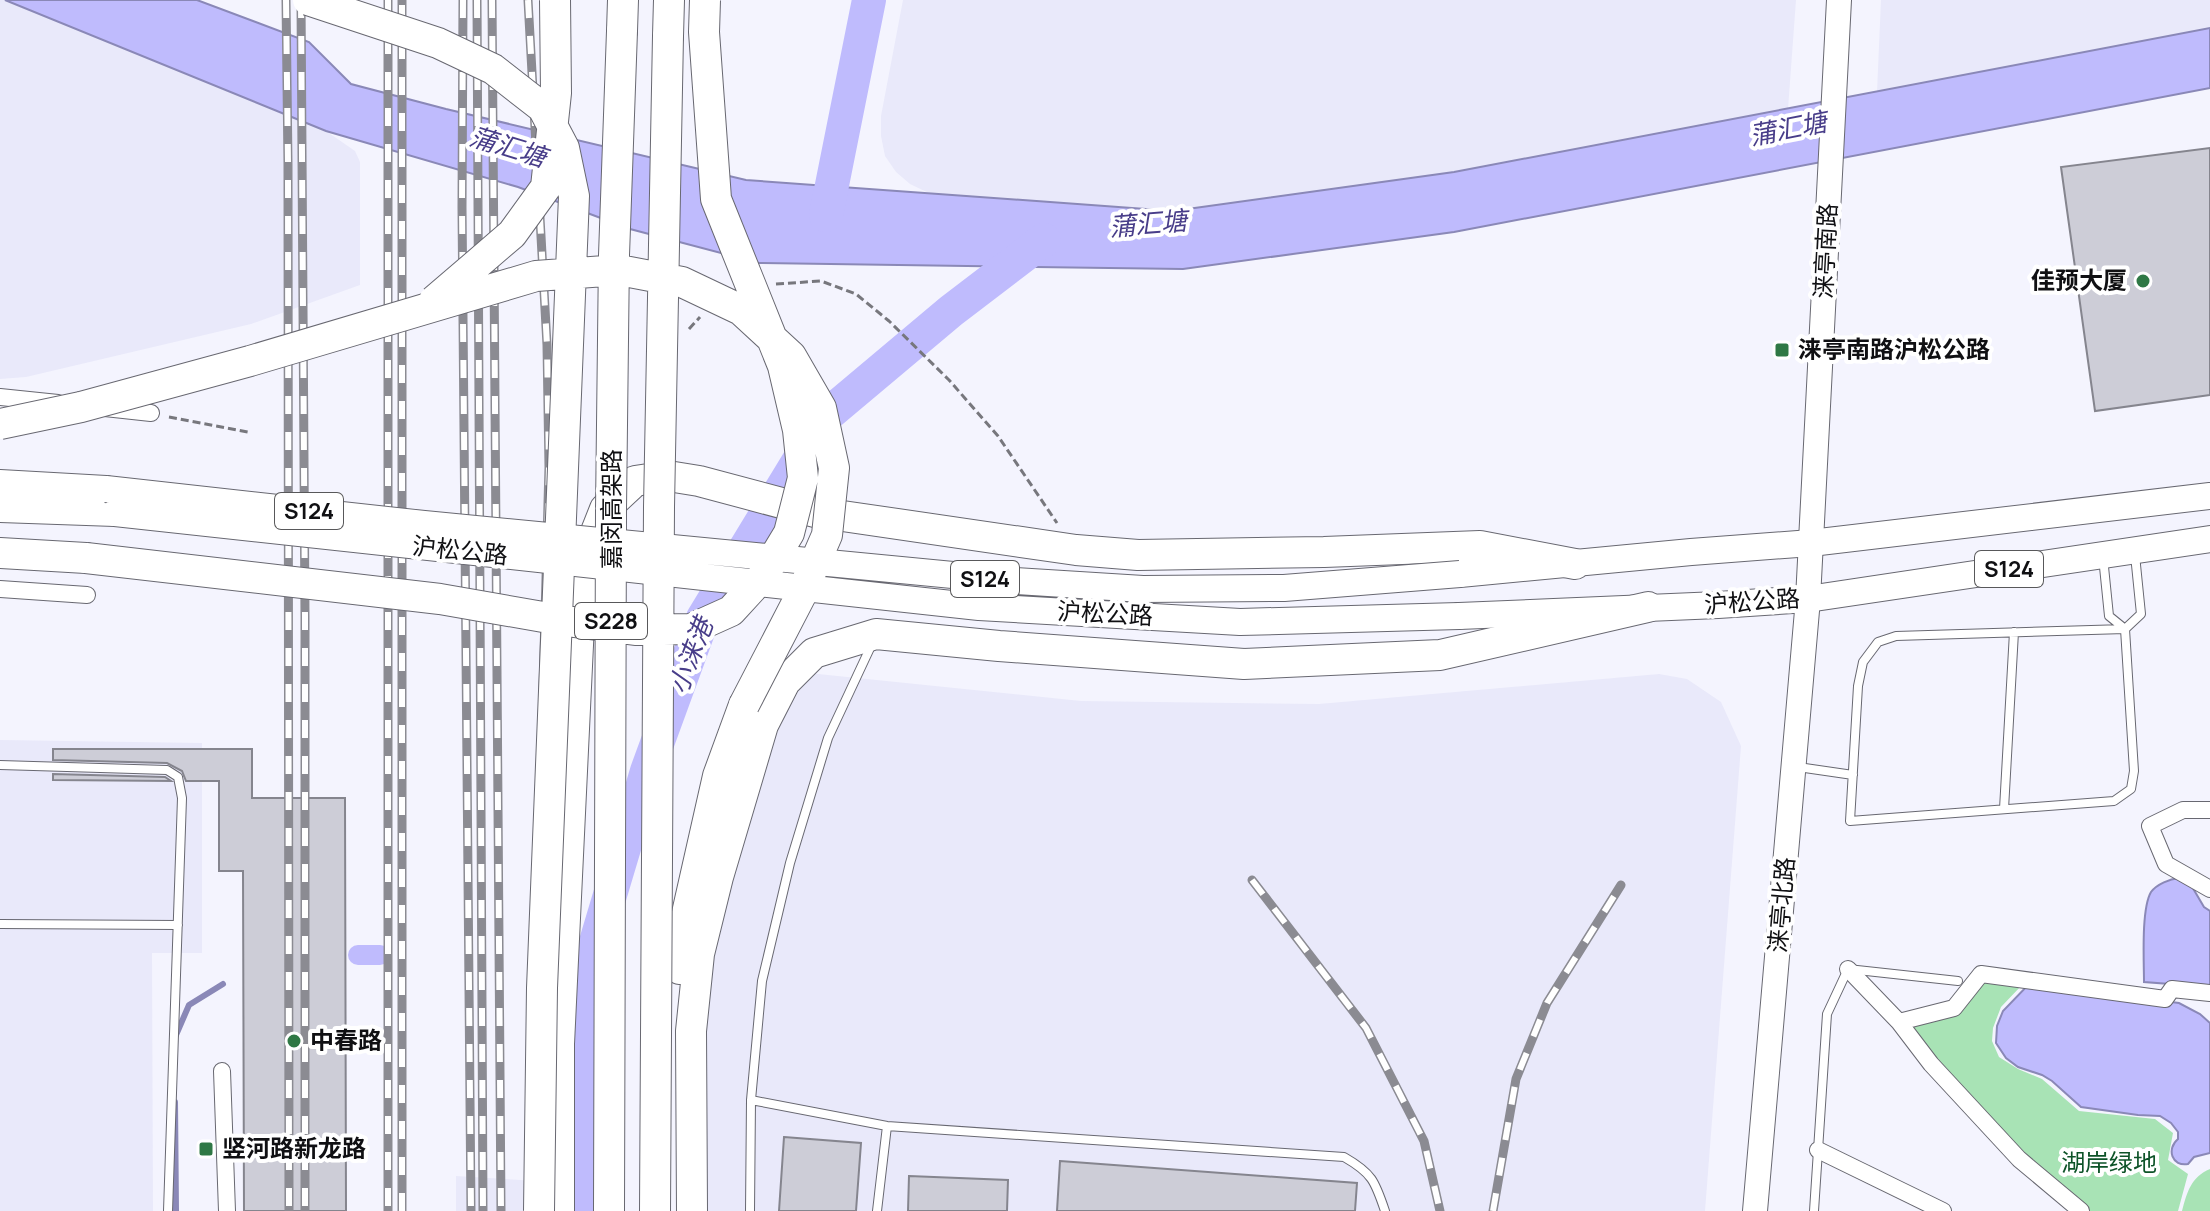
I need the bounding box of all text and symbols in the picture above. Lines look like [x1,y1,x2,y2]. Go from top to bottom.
water label: 蒲汇塘 [1746,102,1833,153]
water label: 蒲汇塘 [466,117,555,176]
water label: 蒲汇塘 [1107,201,1192,244]
street label: 涞亭南路 [1806,202,1843,300]
place label: 佳预大厦 [2031,263,2127,296]
marker: 佳预大厦 [2134,272,2152,290]
place label: 涞亭南路沪松公路 [1798,332,1990,365]
marker: 涞亭南路沪松公路 [1773,341,1791,359]
street label: 嘉闵高架路 [594,449,627,569]
road number: S124 [275,493,343,529]
street label: 沪松公路 [411,528,510,571]
road number: S124 [1975,551,2043,587]
road number: S124 [951,561,1019,597]
street label: 沪松公路 [1703,581,1801,620]
street label: 沪松公路 [1056,594,1154,631]
road number: S228 [575,603,647,639]
water label: 小涞港 [659,609,722,699]
street label: 涞亭北路 [1760,856,1801,954]
place label: 中春路 [310,1023,382,1056]
marker: 中春路 [285,1032,303,1050]
place label: 竖河路新龙路 [222,1131,366,1164]
marker: 竖河路新龙路 [197,1140,215,1158]
park label: 湖岸绿地 [2061,1145,2157,1178]

